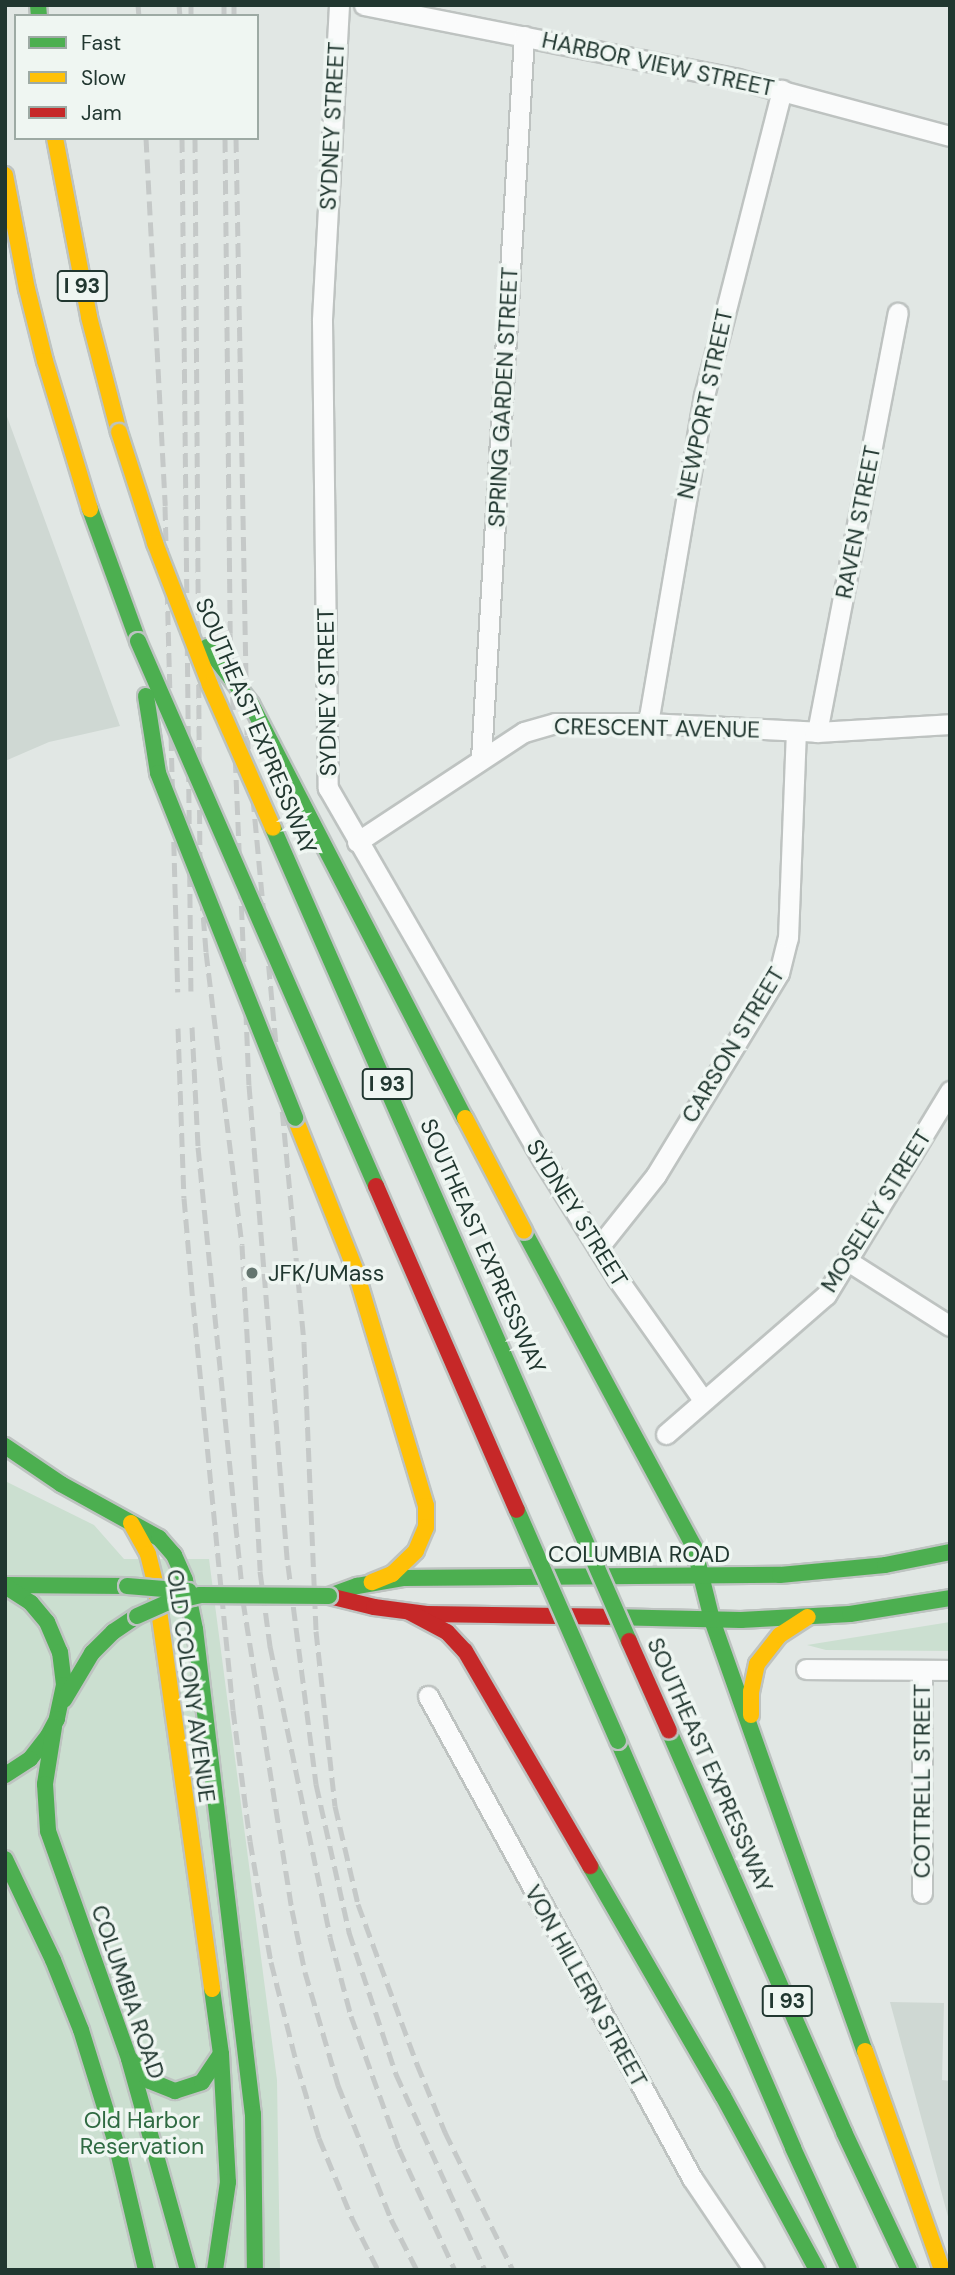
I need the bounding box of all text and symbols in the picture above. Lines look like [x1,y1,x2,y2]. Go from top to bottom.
legend [14,14,259,140]
street label: HARBOR VIEW STREET [539,26,777,102]
text: Fast [81,29,121,57]
street label: SYDNEY STREET [314,41,350,211]
text: Slow [81,64,126,92]
text: Jam [81,99,122,127]
street label: SPRING GARDEN STREET [482,266,524,528]
road number: I 93 [56,268,108,304]
street label: NEWPORT STREET [671,307,739,501]
street label: RAVEN STREET [830,443,886,601]
street label: SOUTHEAST EXPRESSWAY [189,594,323,858]
street label: SYDNEY STREET [312,607,342,777]
street label: CRESCENT AVENUE [554,712,760,744]
street label: CARSON STREET [676,962,790,1128]
road number: I 93 [361,1066,413,1102]
street label: SOUTHEAST EXPRESSWAY [414,1114,552,1378]
street label: MOSELEY STREET [815,1125,937,1297]
street label: SYDNEY STREET [521,1134,633,1292]
place label: JFK/UMass [268,1259,384,1287]
marker: JFK/UMass [242,1263,262,1283]
street label: COLUMBIA ROAD [548,1540,730,1568]
street label: OLD COLONY AVENUE [161,1568,221,1804]
street label: SOUTHEAST EXPRESSWAY [641,1633,779,1897]
street label: COTTRELL STREET [908,1684,936,1878]
street label: VON HILLERN STREET [519,1880,653,2092]
street label: COLUMBIA ROAD [85,1901,171,2083]
road number: I 93 [761,1983,813,2018]
park label: Old Harbor Reservation [80,2106,204,2160]

